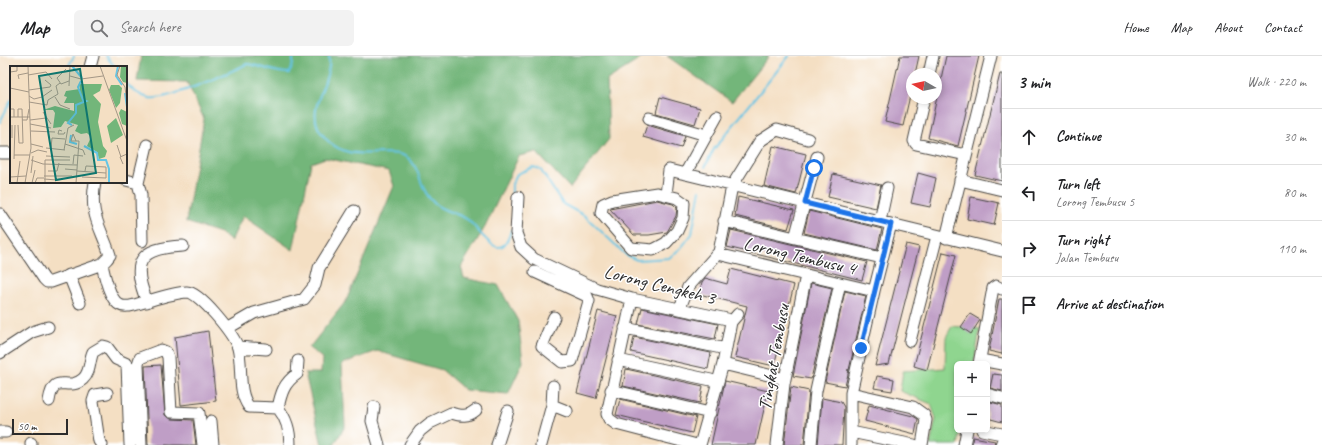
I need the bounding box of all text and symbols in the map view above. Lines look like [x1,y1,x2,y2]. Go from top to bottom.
search box [74,10,354,46]
text: Map [20,16,50,40]
icon: search [88,17,110,39]
text: Search here [120,18,181,37]
text: Home [1123,19,1149,36]
text: Map [1171,19,1192,36]
text: About [1214,19,1242,36]
text: Contact [1264,19,1302,36]
inset map [10,66,127,183]
north arrow [906,68,942,104]
text: 3 min [1018,72,1051,93]
text: Walk · 220 m [1247,74,1306,90]
icon: ahead [1018,126,1040,148]
text: Continue [1056,127,1101,146]
text: 30 m [1284,129,1306,145]
route start [805,159,823,177]
text: Turn left [1056,175,1099,194]
icon: left [1018,182,1040,204]
text: 80 m [1284,185,1306,201]
text: Lorong Tembusu 5 [1056,194,1134,210]
street label: Lorong Tembusu 4 [741,231,861,281]
text: Turn right [1056,231,1109,250]
icon: right [1018,238,1040,260]
text: 110 m [1278,241,1306,257]
text: Jalan Tembusu [1056,250,1118,266]
street label: Lorong Cengkeh 3 [602,260,719,311]
icon: arrive [1018,294,1040,316]
text: Arrive at destination [1056,295,1163,314]
street label: Tingkat Tembusu [753,300,795,412]
route end [852,339,870,357]
map controls [954,361,990,433]
button: + [954,361,990,397]
button: − [954,397,990,433]
scale bar [12,417,68,436]
text: 50 m [18,419,37,433]

